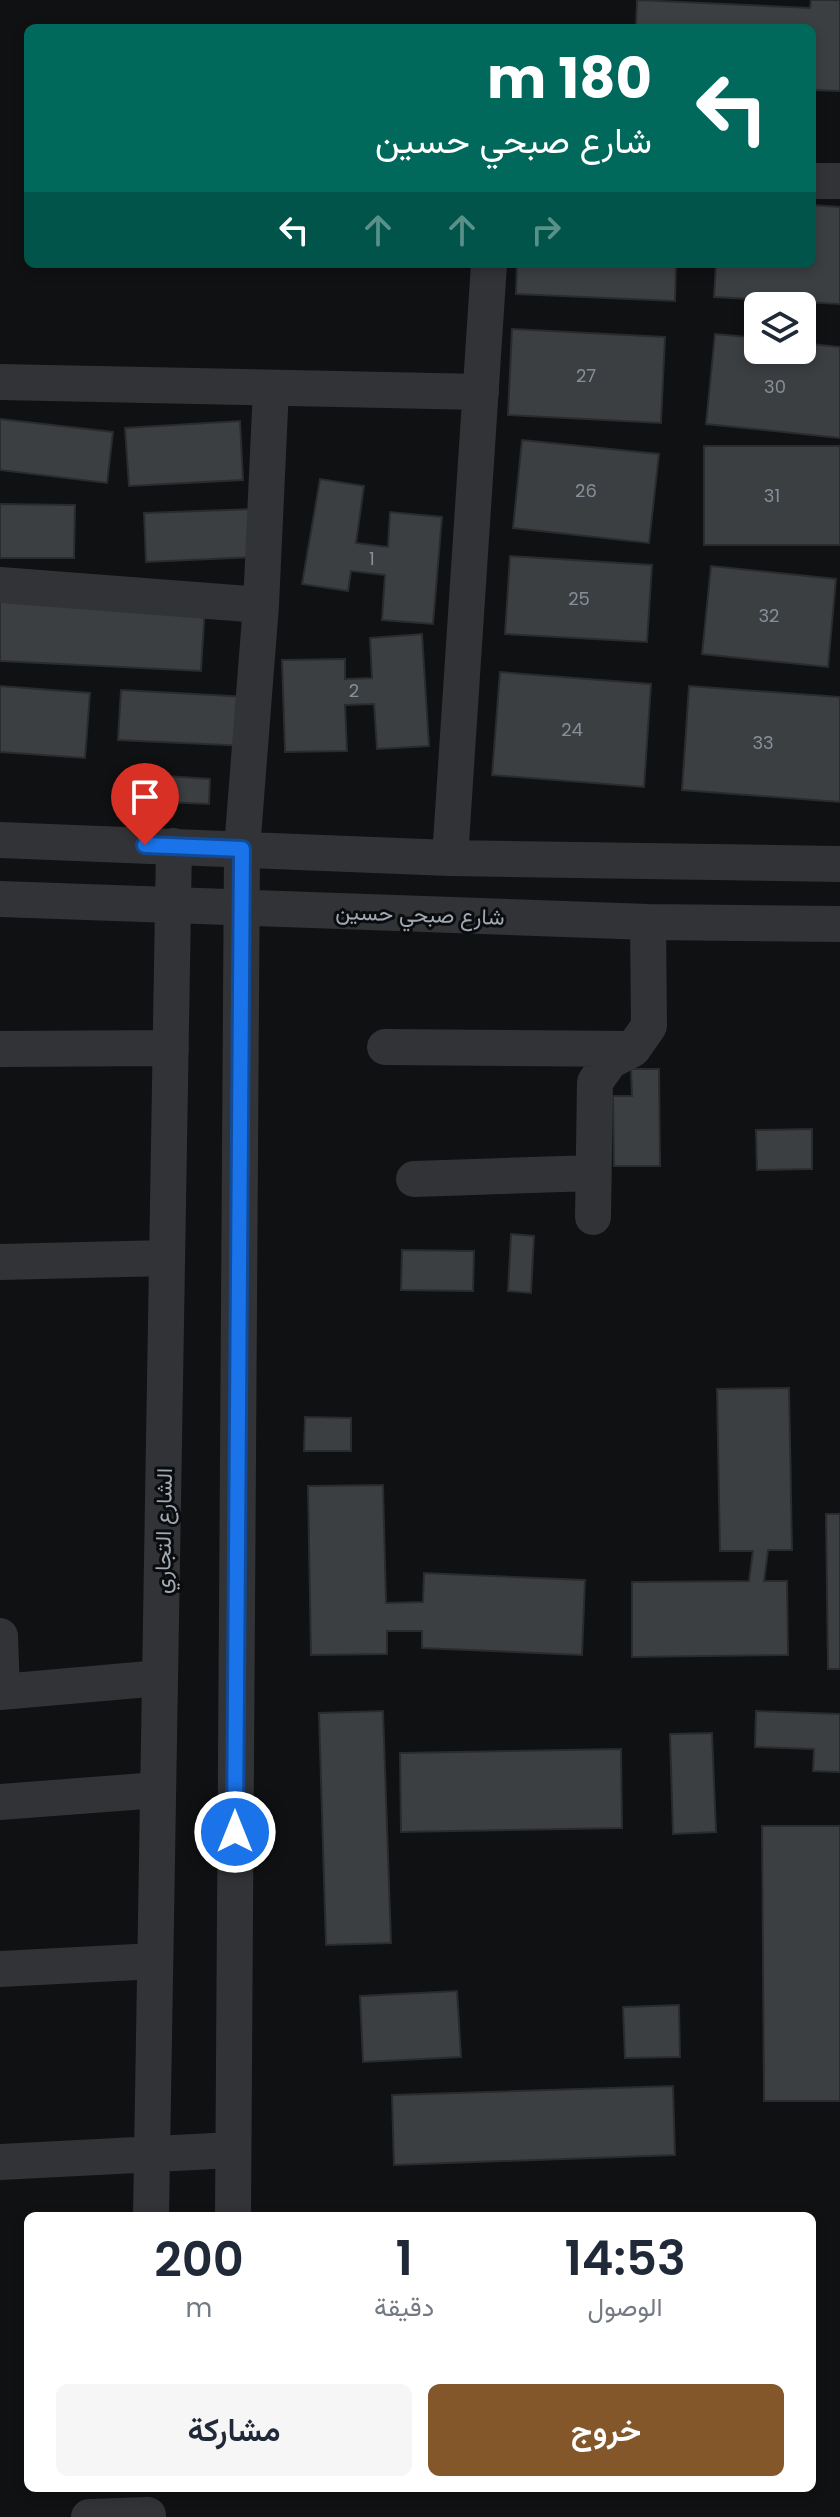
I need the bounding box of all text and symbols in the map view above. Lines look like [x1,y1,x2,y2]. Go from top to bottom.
text: 180 m [487,39,652,118]
icon: left [680,56,784,160]
text: شارع صبحي حسين [375,115,652,166]
icon: left [272,208,316,252]
icon: ahead [356,208,400,252]
icon: ahead [440,208,484,252]
icon: right [524,208,568,252]
map controls [744,292,816,364]
button: layers [744,292,816,364]
house number: 27 [576,363,596,388]
house number: 30 [764,374,786,399]
house number: 26 [575,478,597,503]
house number: 31 [764,483,780,508]
house number: 1 [369,546,375,571]
house number: 25 [568,586,590,611]
house number: 32 [759,603,779,628]
house number: 2 [349,678,359,703]
house number: 24 [561,717,583,742]
house number: 33 [752,730,774,755]
pin [111,763,179,845]
icon: arrive [123,775,167,819]
street label: شارع صبحي حسين [335,896,505,936]
street label: الشارع التجاري [147,1468,183,1594]
position arrow [193,1790,277,1874]
text: 1 [395,2225,413,2292]
text: 14:53 [564,2225,686,2292]
text: 200 [154,2226,244,2293]
text: دقيقة [374,2289,434,2325]
text: الوصول [588,2289,663,2325]
text: m [186,2290,212,2326]
button: مشاركة [56,2384,412,2476]
button: خروج [428,2384,784,2476]

